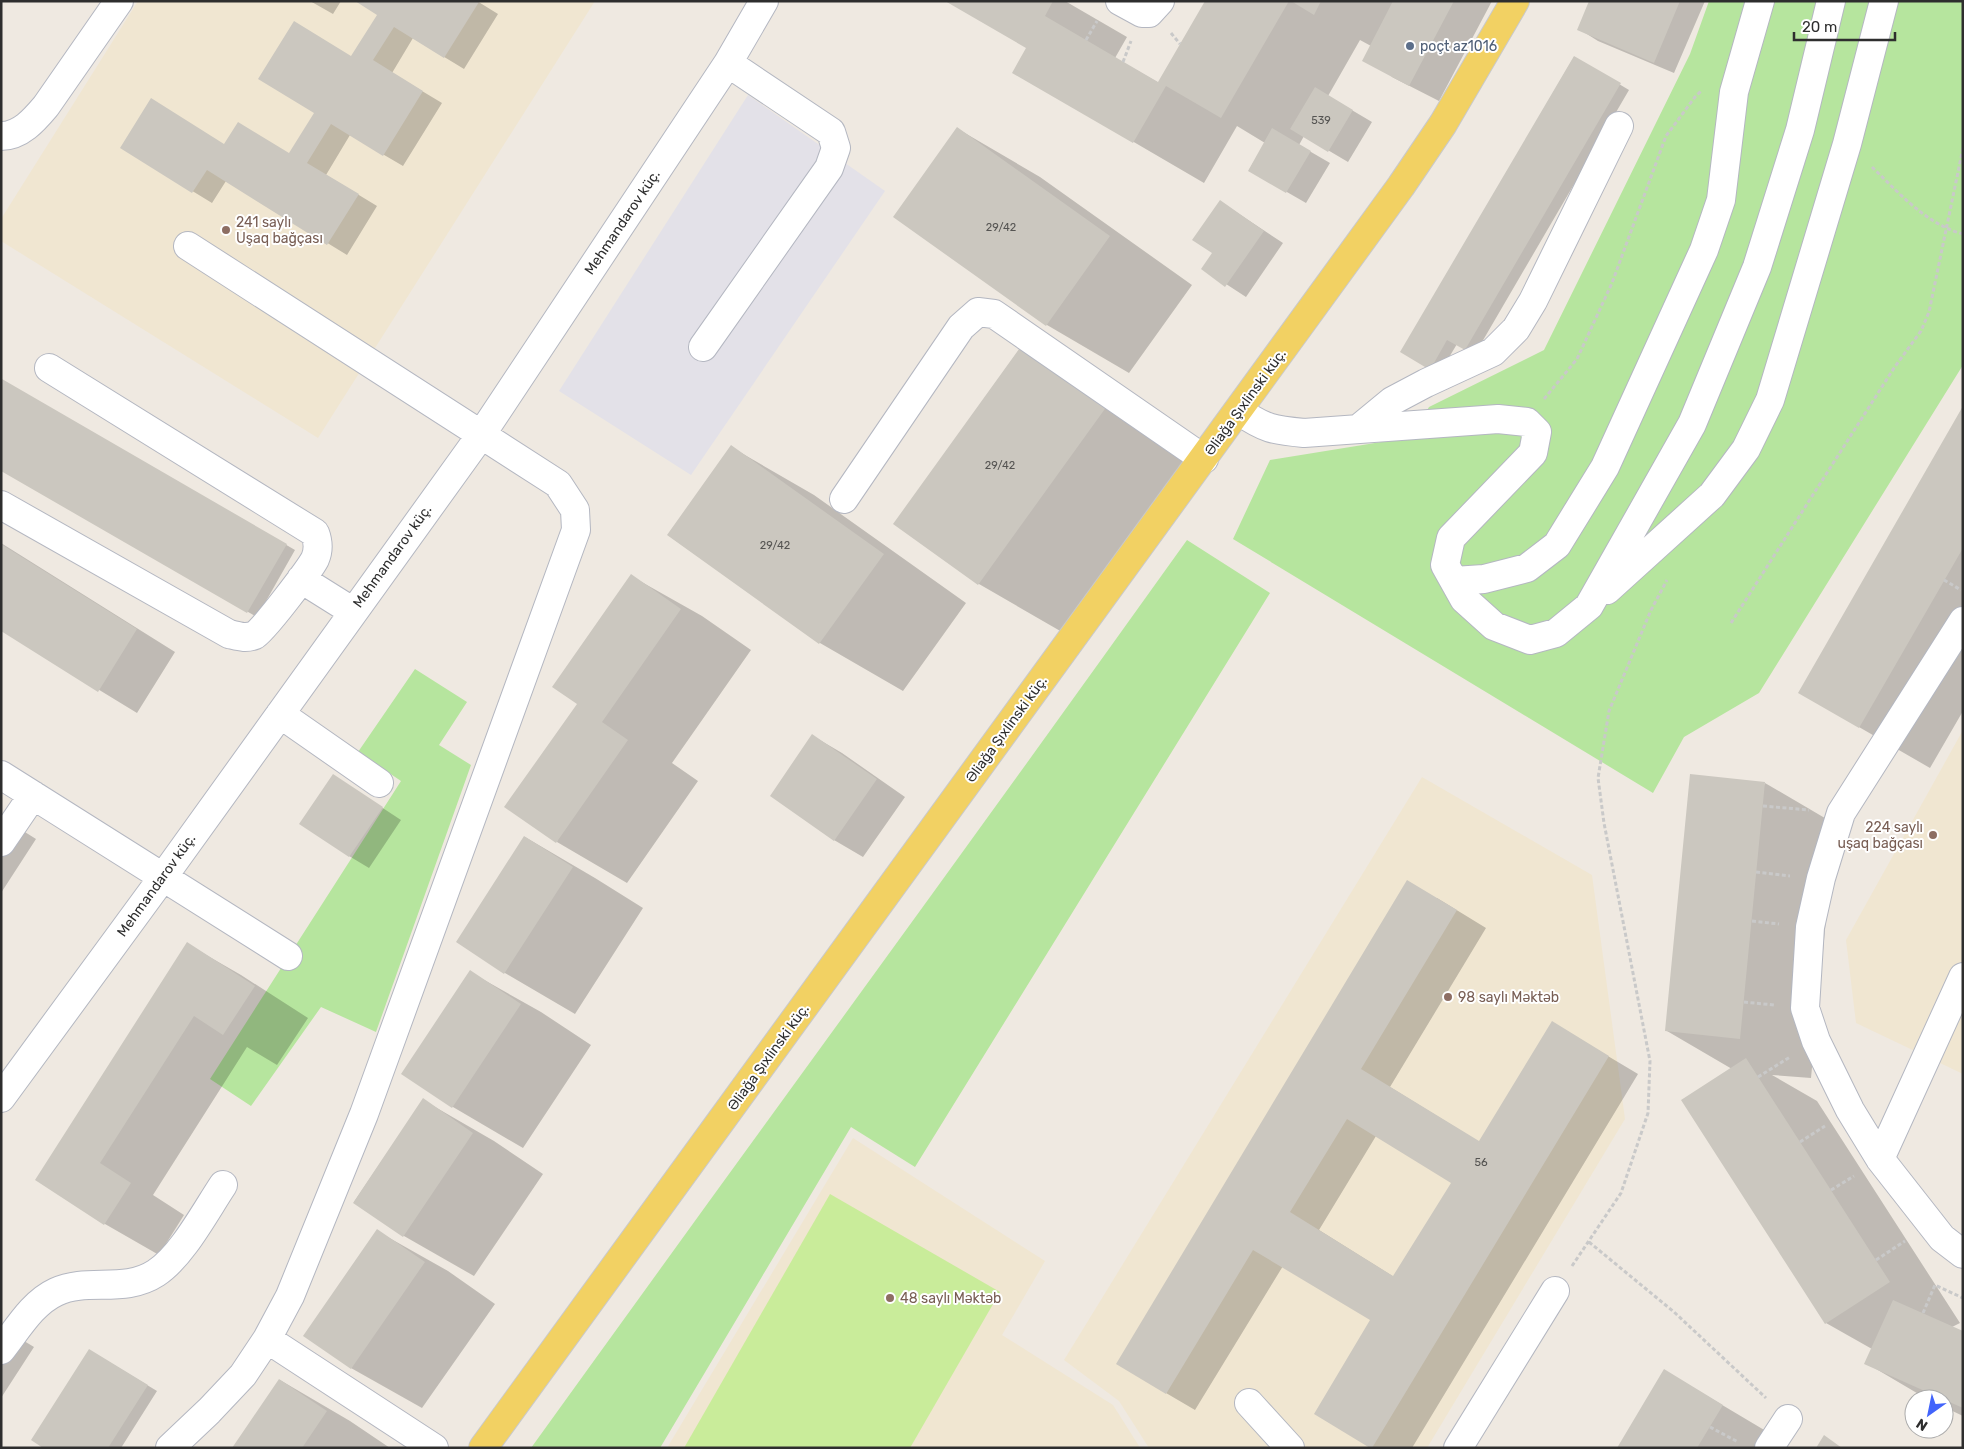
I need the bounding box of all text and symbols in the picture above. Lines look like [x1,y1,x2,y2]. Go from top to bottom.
scale bar [1794,10,1895,42]
text: 20 m [1802,18,1837,36]
place label: poçt az1016 [1420,38,1497,55]
marker: poçt az1016 [1404,40,1416,52]
house number: 539 [1311,114,1331,127]
street label: Mehmandarov küç. [581,167,664,278]
place label: 241 saylı Uşaq bağçası [236,214,323,247]
house number: 29/42 [986,221,1016,234]
marker: 241 saylı Uşaq bağçası [220,224,232,236]
street label: Əliağa Şıxlinski küç. [1201,346,1290,459]
house number: 29/42 [985,459,1015,472]
street label: Mehmandarov küç. [349,502,435,611]
house number: 29/42 [760,539,790,552]
street label: Əliağa Şıxlinski küç. [962,673,1051,786]
place label: 224 saylı uşaq bağçası [1838,819,1923,852]
marker: 224 saylı uşaq bağçası [1927,829,1939,841]
street label: Mehmandarov küç. [113,831,199,940]
place label: 98 saylı Məktəb [1458,989,1559,1006]
marker: 98 saylı Məktəb [1442,991,1454,1003]
street label: Əliağa Şıxlinski küç. [724,1001,813,1114]
house number: 56 [1474,1156,1488,1169]
place label: 48 saylı Məktəb [900,1290,1001,1307]
marker: 48 saylı Məktəb [884,1292,896,1304]
north arrow [1904,1389,1954,1439]
text: N [1913,1415,1931,1434]

